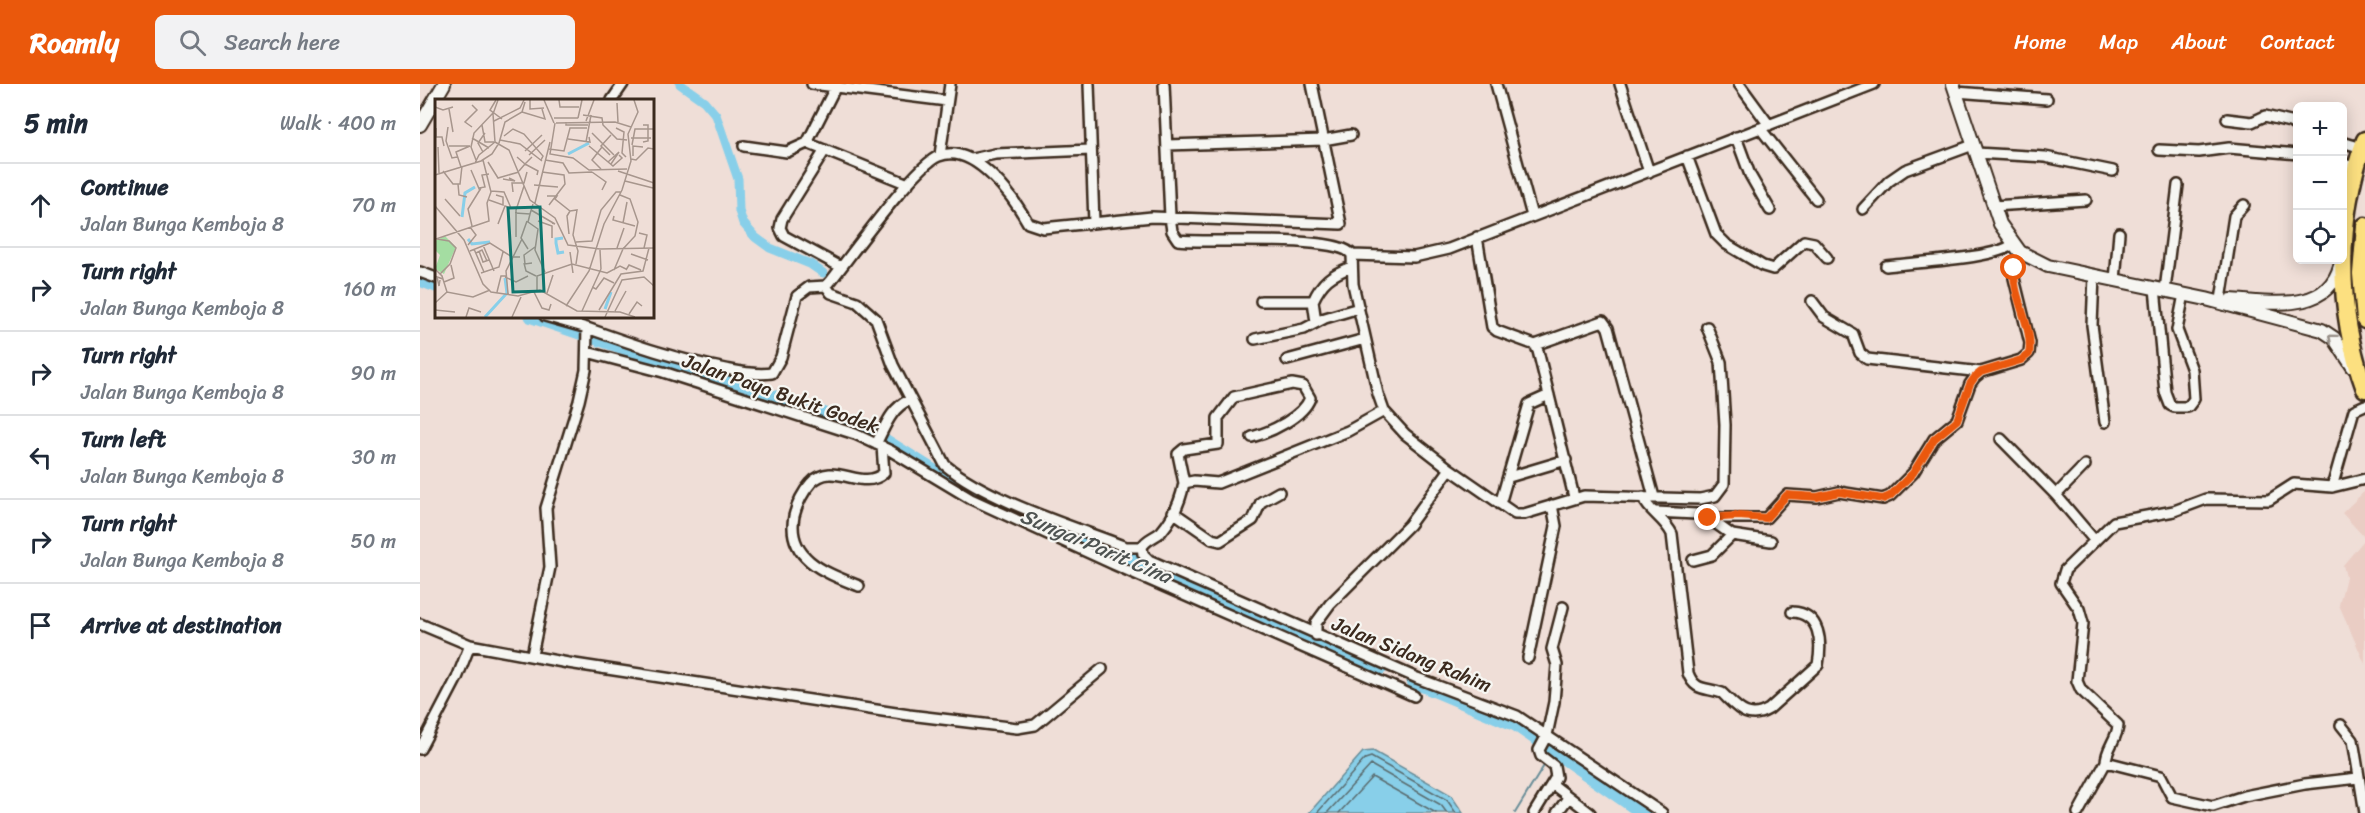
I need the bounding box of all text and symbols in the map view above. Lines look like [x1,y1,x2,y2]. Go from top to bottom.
search box [155,15,575,69]
text: Roamly [30,18,119,67]
text: Search here [224,23,340,62]
text: Home [2014,23,2066,61]
text: Map [2099,23,2138,61]
text: About [2171,23,2228,61]
text: Contact [2261,23,2335,61]
icon: search [176,26,209,59]
inset map [435,99,654,318]
text: 5 min [24,100,88,146]
map controls [2293,102,2347,264]
button: + [2293,102,2347,156]
text: Walk · 400 m [280,106,396,141]
button: − [2293,156,2347,210]
text: Continue [81,168,169,207]
text: 70 m [351,188,396,223]
icon: ahead [24,189,57,222]
text: Jalan Bunga Kemboja 8 [81,207,284,242]
button: locate [2293,210,2347,264]
text: Turn right [81,252,176,291]
route start [2000,254,2026,280]
text: 160 m [343,272,396,307]
icon: right [24,273,57,306]
text: Jalan Bunga Kemboja 8 [81,291,284,326]
one-way arrow [2328,334,2339,345]
text: Turn right [81,336,176,375]
street label: Jalan Paya Bukit Godek [677,343,884,444]
text: 90 m [351,356,396,391]
icon: right [24,357,57,390]
text: Jalan Bunga Kemboja 8 [81,375,284,410]
text: Turn left [81,420,166,459]
text: 30 m [352,440,396,475]
icon: left [24,441,57,474]
text: Jalan Bunga Kemboja 8 [81,459,284,494]
water label: Sungai Parit Cina [1014,497,1179,596]
text: Turn right [81,504,176,543]
route end [1694,504,1720,530]
text: 50 m [351,524,396,559]
icon: right [24,525,57,558]
text: Jalan Bunga Kemboja 8 [81,543,284,578]
text: Arrive at destination [81,606,282,645]
street label: Jalan Sidang Rahim [1326,606,1497,702]
icon: arrive [24,609,57,642]

